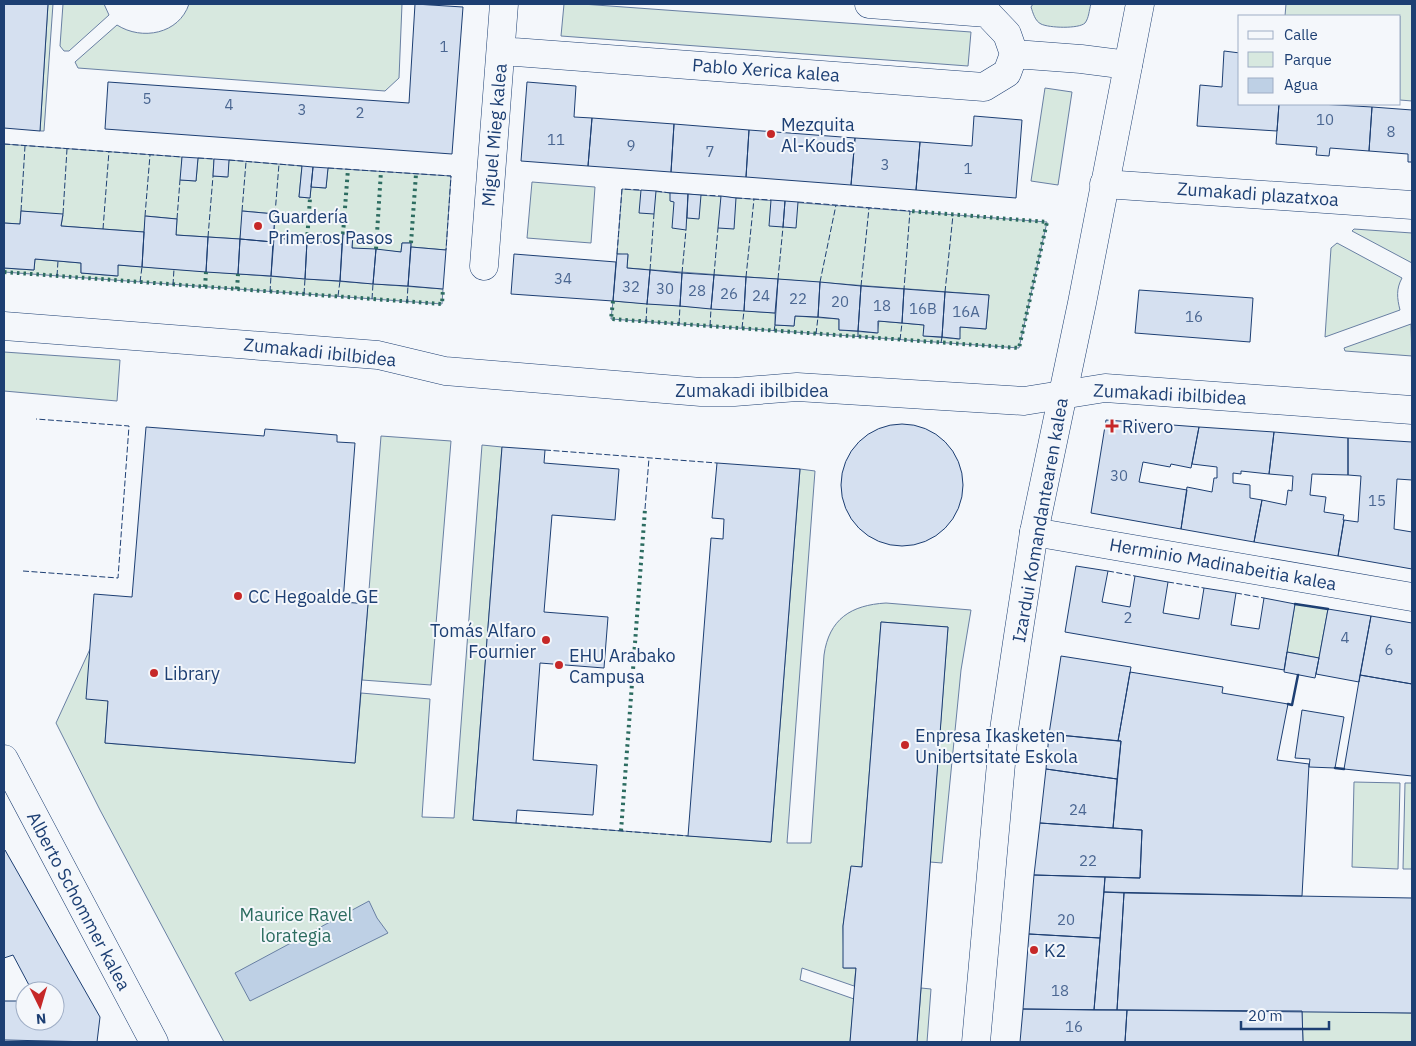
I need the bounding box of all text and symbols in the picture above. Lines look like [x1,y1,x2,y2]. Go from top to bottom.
legend [1238,15,1401,105]
text: Calle [1284,25,1318,44]
house number: 1 [439,37,449,56]
text: Parque [1284,50,1332,69]
street label: Pablo Xerica kalea [691,53,841,87]
street label: Miguel Mieg kalea [476,62,512,208]
text: Agua [1284,75,1318,94]
house number: 5 [142,89,152,108]
house number: 4 [224,95,234,114]
house number: 3 [297,100,307,119]
house number: 2 [355,103,365,122]
house number: 10 [1316,110,1334,129]
place label: Mezquita Al-Kouds [781,113,855,157]
house number: 8 [1386,122,1396,141]
marker: Mezquita Al-Kouds [765,128,777,140]
house number: 11 [547,130,565,149]
house number: 9 [626,136,636,155]
house number: 7 [705,142,715,161]
house number: 3 [880,155,890,174]
house number: 1 [963,159,973,178]
street label: Zumakadi plazatxoa [1176,177,1340,211]
place label: Guardería Primeros Pasos [268,205,393,249]
marker: Guardería Primeros Pasos [252,220,264,232]
house number: 34 [554,269,572,288]
house number: 32 [622,277,640,296]
house number: 30 [656,279,674,298]
house number: 28 [688,281,706,300]
house number: 26 [720,284,738,303]
house number: 24 [752,286,770,305]
house number: 22 [789,289,807,308]
house number: 20 [831,292,849,311]
house number: 18 [873,296,891,315]
house number: 16B [909,299,937,318]
house number: 16A [952,302,980,321]
house number: 16 [1185,307,1203,326]
street label: Zumakadi ibilbidea [243,333,398,371]
street label: Zumakadi ibilbidea [675,379,829,402]
street label: Zumakadi ibilbidea [1093,379,1248,410]
street label: Izardui Komandantearen kalea [1007,396,1073,644]
place label: Rivero [1122,415,1173,438]
marker: Rivero [1106,420,1118,432]
house number: 30 [1110,466,1128,485]
house number: 15 [1368,491,1386,510]
street label: Herminio Madinabeitia kalea [1108,533,1339,595]
place label: CC Hegoalde GE [248,585,379,608]
marker: CC Hegoalde GE [232,590,244,602]
house number: 2 [1123,608,1133,627]
place label: Tomás Alfaro Fournier [430,619,536,663]
house number: 4 [1340,628,1350,647]
marker: Tomás Alfaro Fournier [540,634,552,646]
house number: 6 [1384,640,1394,659]
place label: EHU Arabako Campusa [569,644,676,688]
marker: EHU Arabako Campusa [553,659,565,671]
place label: Library [164,662,220,685]
marker: Library [148,667,160,679]
place label: Enpresa Ikasketen Unibertsitate Eskola [915,724,1078,768]
marker: Enpresa Ikasketen Unibertsitate Eskola [899,739,911,751]
house number: 24 [1069,800,1087,819]
street label: Alberto Schommer kalea [22,808,136,995]
house number: 22 [1079,851,1097,870]
park label: Maurice Ravel lorategia [240,903,353,947]
house number: 20 [1057,910,1075,929]
place label: K2 [1044,939,1066,962]
marker: K2 [1028,944,1040,956]
north arrow [15,981,65,1031]
house number: 18 [1051,981,1069,1000]
scale bar [1241,998,1328,1030]
text: 20 m [1248,1006,1283,1025]
text: N [35,1010,47,1028]
house number: 16 [1065,1017,1083,1036]

